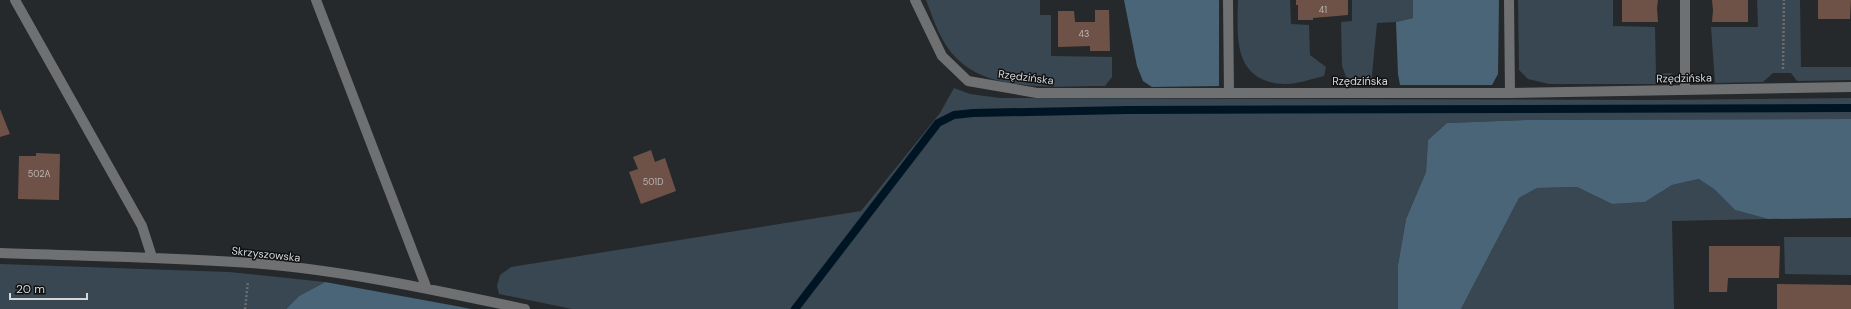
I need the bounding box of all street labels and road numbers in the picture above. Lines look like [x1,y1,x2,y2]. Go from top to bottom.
street label: Rzędzińska [997,67,1055,87]
street label: Rzędzińska [1656,71,1712,85]
street label: Rzędzińska [1332,74,1388,88]
street label: Skrzyszowska [231,243,301,265]

